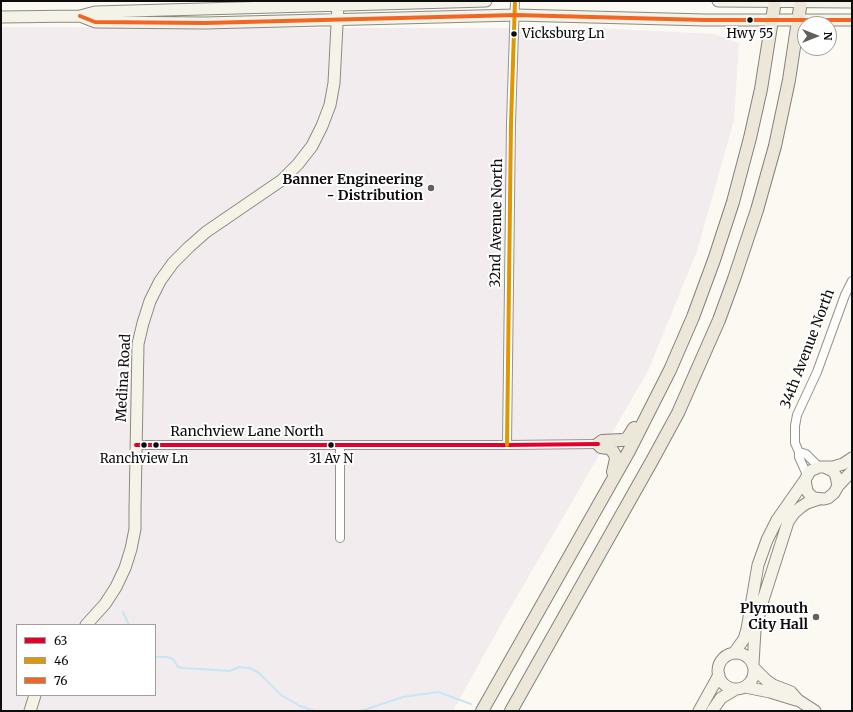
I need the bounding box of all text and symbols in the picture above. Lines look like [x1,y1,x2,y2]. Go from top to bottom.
marker: Hwy 55 [745,15,755,25]
north arrow [797,16,837,56]
place label: Vicksburg Ln [522,26,605,42]
place label: Hwy 55 [727,26,773,42]
marker: Vicksburg Ln [509,29,519,39]
text: N [821,32,835,40]
street label: 32nd Avenue North [487,158,507,288]
place label: Banner Engineering - Distribution [282,172,423,204]
marker: Banner Engineering - Distribution [426,183,436,193]
street label: 34th Avenue North [778,287,838,411]
street label: Medina Road [113,333,135,423]
street label: Ranchview Lane North [170,424,324,440]
marker: Ranchview Ln [139,440,149,450]
unlabelled marker [151,440,161,450]
marker: 31 Av N [326,440,336,450]
place label: Ranchview Ln [100,451,188,467]
place label: 31 Av N [309,451,353,467]
place label: Plymouth City Hall [740,601,808,634]
marker: Plymouth City Hall [811,612,821,622]
legend [16,624,156,696]
text: 63 [54,633,67,648]
text: 46 [54,653,69,668]
text: 76 [54,673,67,688]

